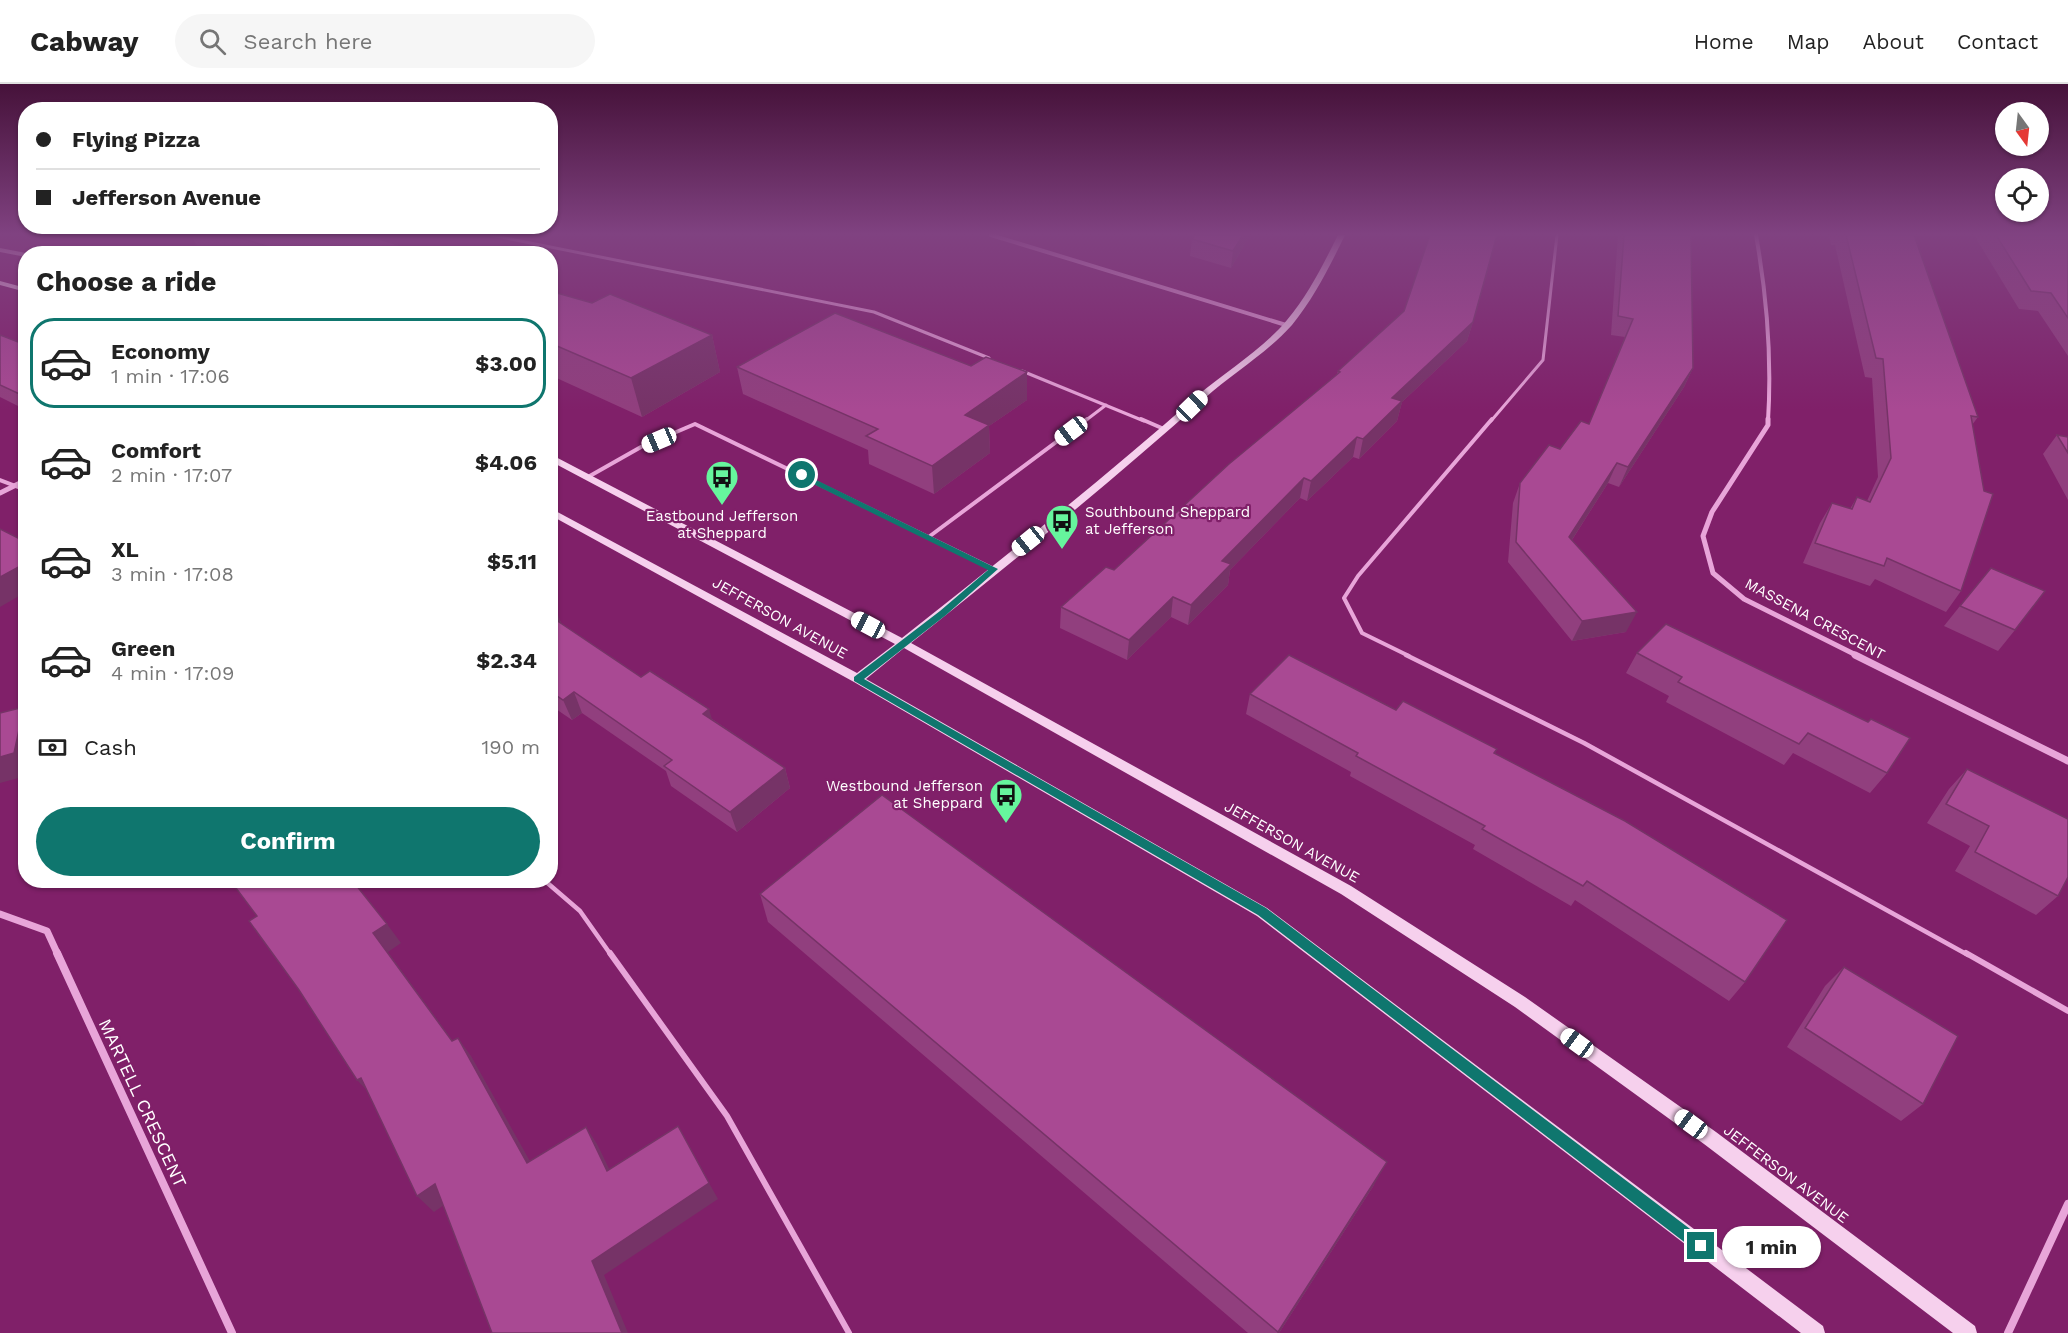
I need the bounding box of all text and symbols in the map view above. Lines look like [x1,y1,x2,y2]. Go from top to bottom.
search box [175,14,595,68]
text: Cabway [30,25,139,58]
icon: search [196,25,229,58]
text: Search here [244,29,373,54]
text: Home [1694,29,1754,54]
text: Map [1787,29,1830,54]
text: About [1863,29,1924,54]
text: Contact [1957,29,2038,54]
north arrow [1995,102,2049,156]
map controls [1995,102,2049,222]
text: Flying Pizza [72,127,200,152]
button: locate [1995,168,2049,222]
text: Jefferson Avenue [72,185,261,210]
text: Choose a ride [36,266,216,298]
icon: car [39,336,93,390]
text: Economy [111,339,210,364]
text: $3.00 [475,351,537,376]
text: 1 min · 17:06 [111,364,230,388]
car [1173,387,1211,425]
car [1051,413,1091,449]
car [639,425,679,455]
icon: car [39,435,93,489]
text: Comfort [111,438,201,463]
text: $4.06 [475,450,537,475]
bus stop icon: Eastbound Jefferson at Sheppard [704,459,740,506]
route start [788,461,815,488]
text: 2 min · 17:07 [111,463,232,487]
bus stop icon: Southbound Sheppard at Jefferson [1044,503,1080,550]
place label: Southbound Sheppard at Jefferson [1085,503,1250,538]
place label: Eastbound Jefferson at Sheppard [646,507,798,542]
car [1008,523,1048,559]
icon: car [39,534,93,588]
text: XL [111,537,139,562]
text: $5.11 [487,549,537,574]
text: 3 min · 17:08 [111,562,234,586]
street label: JEFFERSON AVENUE [709,573,851,663]
street label: MASSENA CRESCENT [1742,574,1888,664]
car [848,609,888,641]
icon: car [39,633,93,687]
text: Green [111,636,175,661]
text: $2.34 [476,648,537,673]
text: 4 min · 17:09 [111,661,234,685]
icon: cash [36,731,69,764]
text: Cash [84,735,137,760]
text: 190 m [482,735,540,759]
place label: Westbound Jefferson at Sheppard [826,777,983,812]
bus stop icon: Westbound Jefferson at Sheppard [988,777,1024,824]
street label: JEFFERSON AVENUE [1221,797,1363,887]
button: Confirm [36,807,540,876]
street label: MARTELL CRESCENT [95,1015,191,1191]
car [1557,1025,1597,1061]
car [1671,1106,1711,1142]
street label: JEFFERSON AVENUE [1720,1121,1852,1227]
callout: 1 min [1722,1225,1821,1267]
route end [1687,1232,1714,1259]
text: 1 min [1746,1235,1797,1259]

